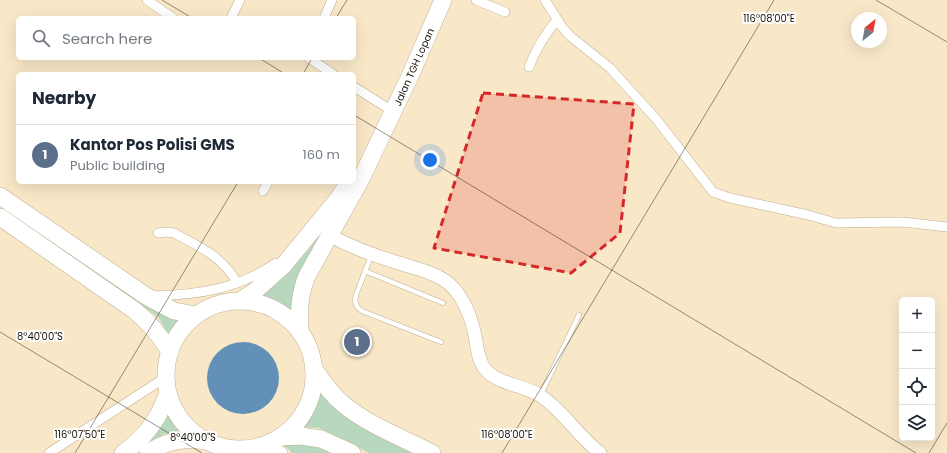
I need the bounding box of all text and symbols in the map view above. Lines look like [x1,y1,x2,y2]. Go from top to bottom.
text: 116°08'00"E [743,11,795,26]
north arrow [851,12,887,48]
search box [16,16,356,60]
street label: Jalan TGH Lopan [390,26,438,108]
icon: search [30,27,52,49]
text: Search here [62,28,152,49]
text: Nearby [32,86,96,110]
text: Kantor Pos Polisi GMS [70,134,235,155]
text: 1 [43,145,47,164]
text: 160 m [303,145,340,164]
your location [420,150,440,170]
text: Public building [70,156,165,175]
map controls [899,297,935,441]
button: + [899,297,935,333]
pin: 1 [344,327,370,357]
text: 8°40'00"S [17,329,63,344]
button: − [899,333,935,369]
button: locate [899,369,935,405]
button: layers [899,405,935,441]
text: 116°07'50"E [55,427,105,442]
text: 116°08'00"E [481,427,533,442]
text: 8°40'00"S [170,430,216,445]

